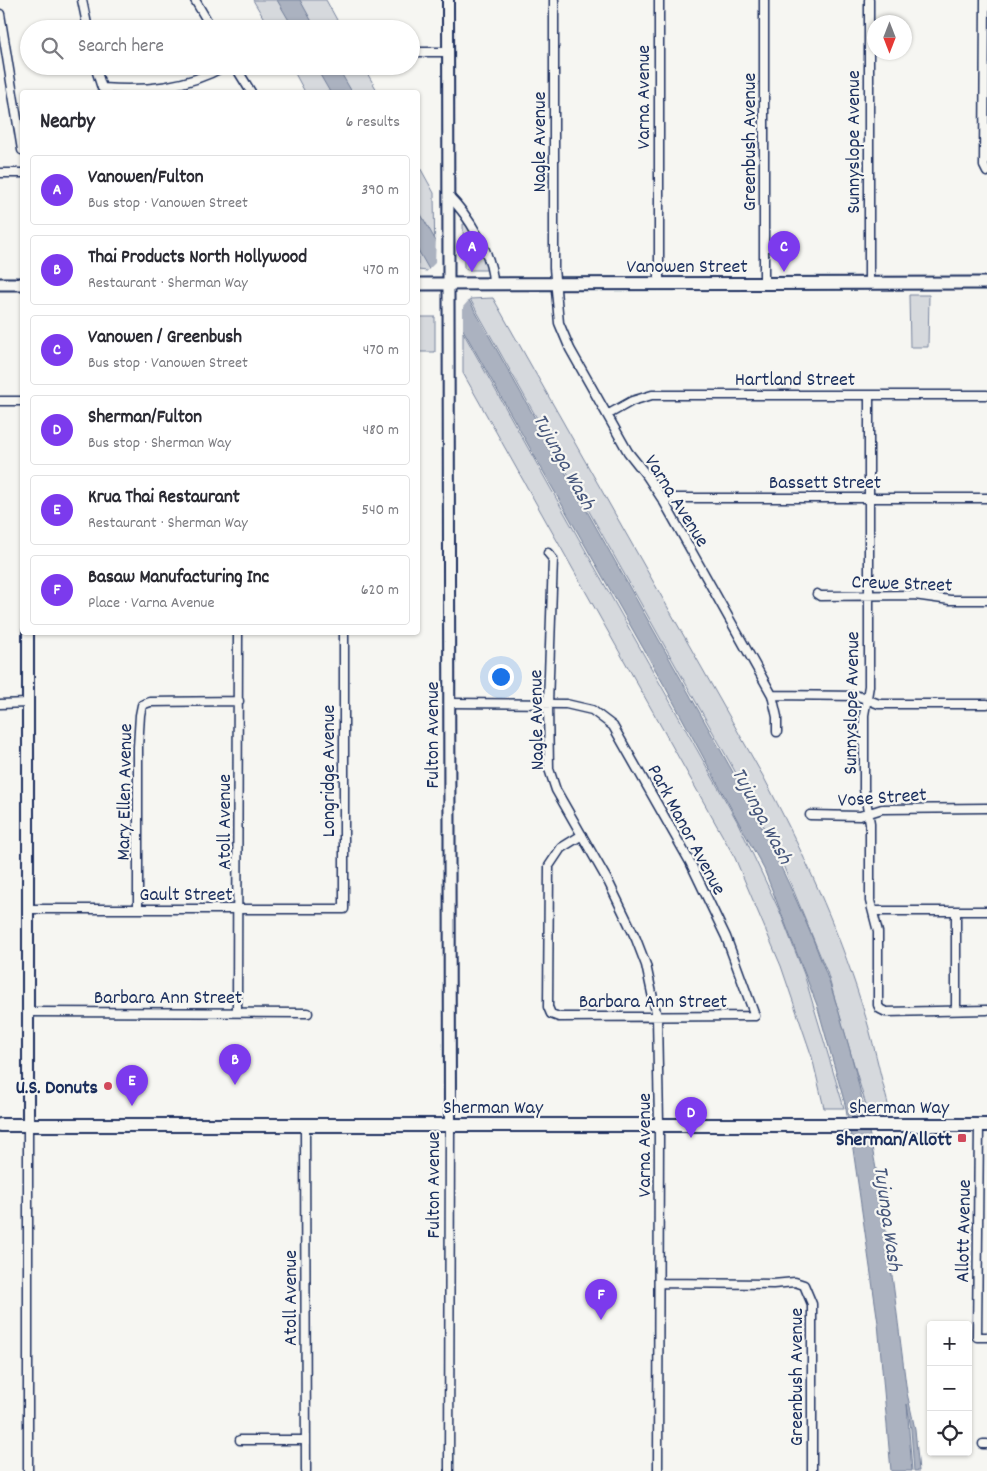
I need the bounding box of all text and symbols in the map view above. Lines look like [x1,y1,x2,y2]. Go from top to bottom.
north arrow [867,15,912,60]
search box [20,20,420,75]
icon: search [38,34,66,62]
text: Search here [78,34,164,61]
street label: Varna Avenue [631,45,659,149]
street label: Sunnyslope Avenue [841,70,869,214]
street label: Greenbush Avenue [737,73,765,211]
street label: Nagle Avenue [527,91,555,192]
text: Nearby [40,108,95,138]
text: 6 results [345,111,400,134]
text: Vanowen/Fulton [88,165,204,192]
text: A [53,179,61,202]
text: 390 m [361,179,399,202]
text: Bus stop · Vanowen Street [88,192,248,215]
pin: A [456,231,488,272]
pin: C [768,231,800,272]
text: Thai Products North Hollywood [88,245,307,272]
street label: Vanowen Street [626,254,748,282]
text: B [53,259,61,282]
text: 470 m [363,259,399,282]
text: Restaurant · Sherman Way [88,272,248,295]
text: Vanowen / Greenbush [88,325,242,352]
text: C [53,339,61,362]
text: 470 m [363,339,399,362]
text: Bus stop · Vanowen Street [88,352,248,375]
street label: Hartland Street [735,367,855,395]
text: Sherman/Fulton [88,405,202,432]
water label: Tujunga Wash [524,409,602,517]
text: D [53,419,61,442]
text: 480 m [363,419,399,442]
text: Bus stop · Sherman Way [88,432,231,455]
street label: Varna Avenue [636,450,715,553]
street label: Bassett Street [769,470,881,498]
text: Krua Thai Restaurant [88,485,240,512]
text: E [53,499,61,522]
text: 540 m [362,499,399,522]
text: Restaurant · Sherman Way [88,512,248,535]
text: Basaw Manufacturing Inc [88,565,269,592]
street label: Crewe Street [851,569,953,601]
text: F [53,579,61,602]
text: 620 m [361,579,399,602]
text: Place · Varna Avenue [88,592,215,615]
street label: Sunnyslope Avenue [838,631,868,775]
your location [488,664,514,690]
street label: Nagle Avenue [523,669,553,771]
street label: Fulton Avenue [420,681,448,789]
street label: Longridge Avenue [316,705,344,837]
street label: Mary Ellen Avenue [111,723,141,861]
street label: Park Manor Avenue [639,760,732,901]
water label: Tujunga Wash [722,763,799,871]
street label: Atoll Avenue [212,774,240,870]
street label: Vose Street [837,782,928,816]
street label: Gault Street [139,882,233,910]
street label: Barbara Ann Street [94,985,242,1013]
street label: Barbara Ann Street [579,989,727,1017]
pin: B [219,1044,251,1085]
pin: E [116,1065,148,1106]
place label: U.S. Donuts [15,1075,98,1103]
marker: U.S. Donuts [102,1080,114,1092]
street label: Varna Avenue [632,1093,660,1197]
street label: Sherman Way [443,1095,544,1123]
street label: Sherman Way [849,1095,950,1123]
pin: D [675,1097,707,1138]
place label: Sherman/Allott [836,1127,953,1155]
street label: Fulton Avenue [421,1131,449,1239]
marker: Sherman/Allott [956,1132,968,1144]
water label: Tujunga Wash [864,1164,908,1274]
street label: Allott Avenue [950,1179,980,1283]
street label: Atoll Avenue [278,1250,306,1346]
pin: F [585,1279,617,1320]
street label: Greenbush Avenue [784,1308,812,1446]
map controls [927,1321,972,1456]
button: + [927,1321,972,1366]
button: − [927,1366,972,1411]
button: locate [927,1411,972,1456]

